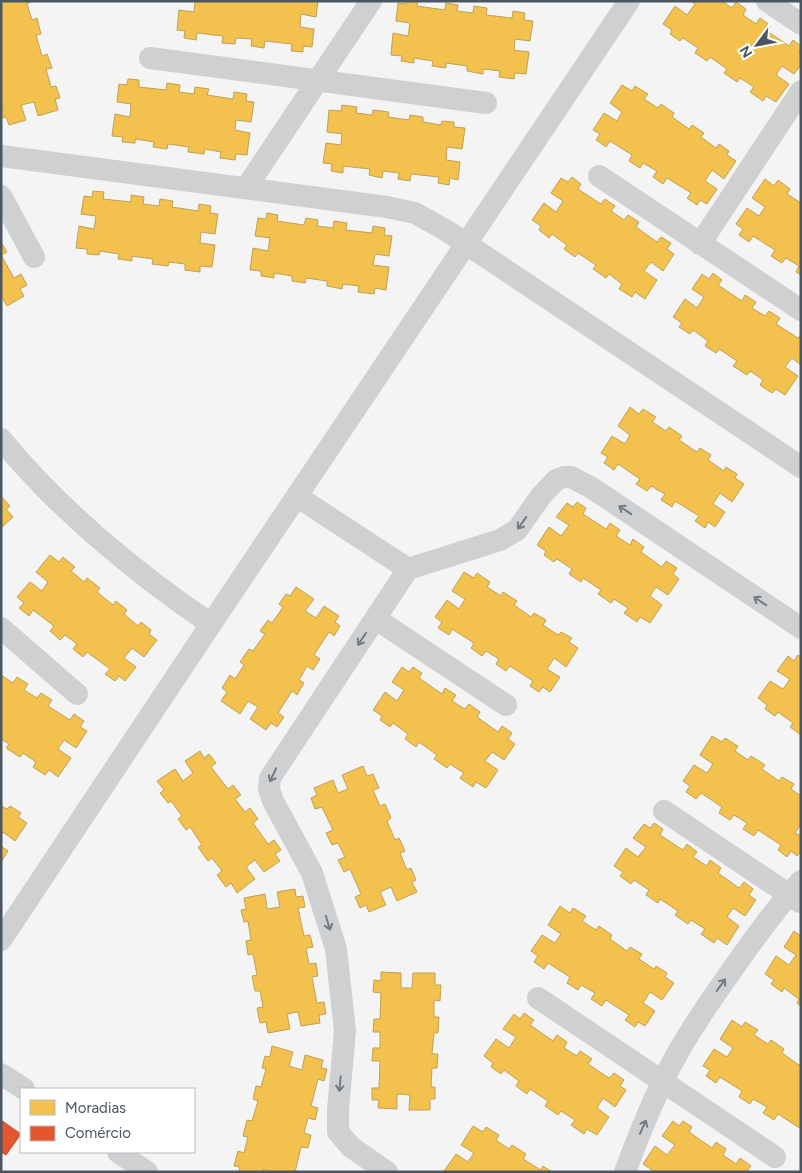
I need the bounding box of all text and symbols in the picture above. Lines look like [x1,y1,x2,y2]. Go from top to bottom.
north arrow [732,20,782,70]
text: N [736,43,756,61]
one-way arrow [619,505,633,515]
one-way arrow [517,516,527,530]
one-way arrow [754,596,768,606]
one-way arrow [357,632,367,646]
one-way arrow [268,767,278,782]
one-way arrow [324,915,333,931]
one-way arrow [716,978,726,992]
one-way arrow [336,1076,345,1092]
legend [20,1088,195,1153]
text: Moradias [65,1099,126,1117]
one-way arrow [639,1120,648,1135]
text: Comércio [65,1124,131,1142]

